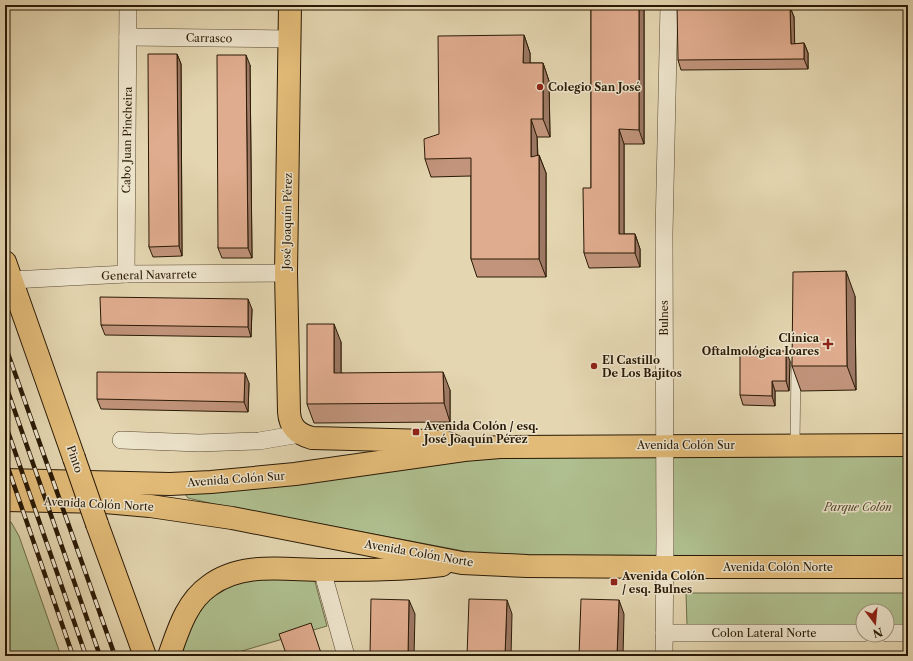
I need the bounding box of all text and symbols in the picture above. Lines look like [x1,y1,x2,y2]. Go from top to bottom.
street label: Carrasco [186,31,233,45]
place label: Colegio San José [548,80,641,94]
marker: Colegio San José [535,82,545,92]
street label: Cabo Juan Pincheira [119,86,135,194]
street label: José Joaquín Pérez [279,172,295,271]
street label: General Navarrete [101,267,197,283]
street label: Bulnes [657,300,671,336]
place label: Clínica Oftalmológica Ioares [702,331,820,358]
marker: Clínica Oftalmológica Ioares [822,338,834,350]
place label: El Castillo De Los Bajitos [602,353,682,380]
marker: El Castillo De Los Bajitos [589,361,599,371]
place label: Avenida Colón / esq. José Joaquín Pérez [422,419,538,446]
marker: Avenida Colón / esq. José Joaquín Pérez [411,427,421,437]
street label: Avenida Colón Sur [636,438,735,452]
street label: Pinto [64,443,86,475]
street label: Avenida Colón Sur [186,469,286,489]
street label: Avenida Colón Norte [43,494,154,514]
park label: Parque Colón [823,500,892,514]
street label: Avenida Colón Norte [363,536,474,569]
street label: Avenida Colón Norte [722,560,833,574]
place label: Avenida Colón / esq. Bulnes [621,569,705,596]
marker: Avenida Colón / esq. Bulnes [609,577,619,587]
north arrow [855,603,895,643]
text: N [871,625,884,641]
street label: Colon Lateral Norte [712,626,816,640]

